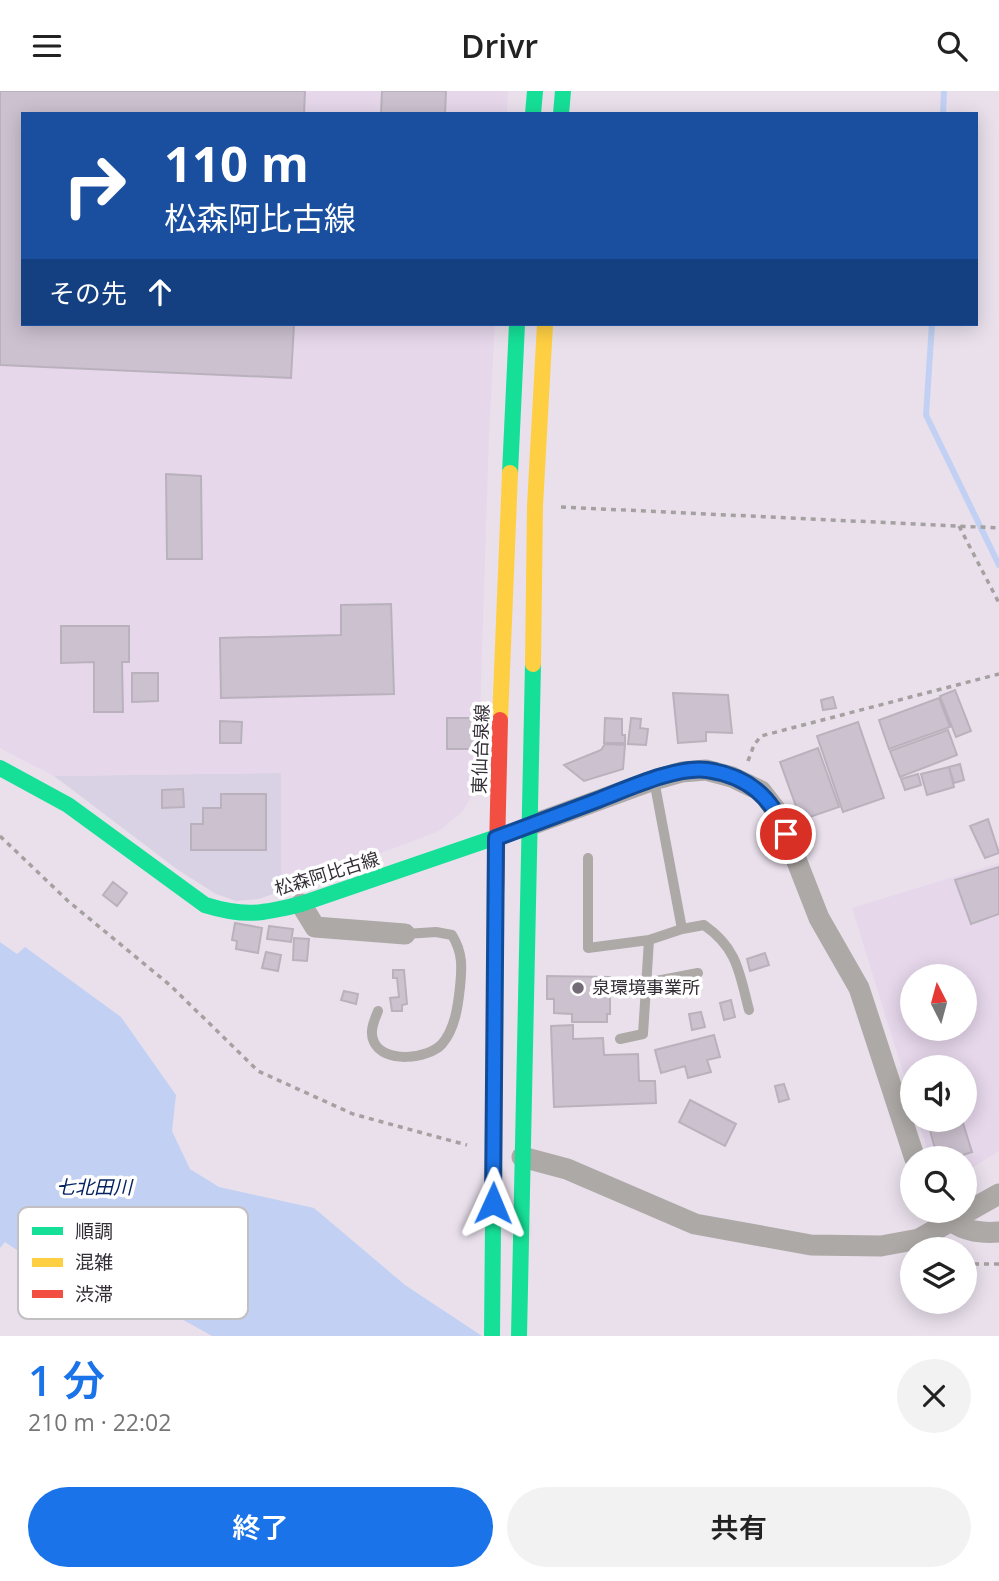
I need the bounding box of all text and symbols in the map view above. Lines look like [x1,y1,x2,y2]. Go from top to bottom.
text: Drivr [461,24,538,67]
icon: menu [28,27,66,65]
icon: search [933,27,971,65]
text: 110 m [164,130,309,196]
icon: right [49,140,140,231]
text: 松森阿比古線 [164,196,356,239]
icon: ahead [141,273,179,311]
text: その先 [49,275,127,311]
street label: 東仙台泉線 [466,704,494,794]
pin [756,804,816,864]
icon: arrive [767,815,805,853]
street label: 松森阿比古線 [272,846,382,900]
north arrow [900,964,976,1041]
map controls [900,964,977,1314]
place label: 泉環境事業所 [592,975,700,999]
marker: 泉環境事業所 [570,980,586,996]
button: sound [900,1055,977,1132]
button: search [900,1146,977,1223]
position arrow [456,1166,530,1240]
water label: 七北田川 [56,1174,134,1200]
legend [18,1207,248,1319]
text: 順調 [75,1218,113,1244]
button: layers [900,1237,977,1314]
text: 混雑 [75,1249,113,1275]
text: 渋滞 [75,1281,113,1307]
text: 1 分 [28,1351,105,1408]
button: close [897,1359,971,1433]
text: 210 m · 22:02 [28,1406,171,1438]
button: 終了 [28,1487,493,1567]
button: 共有 [507,1487,971,1567]

